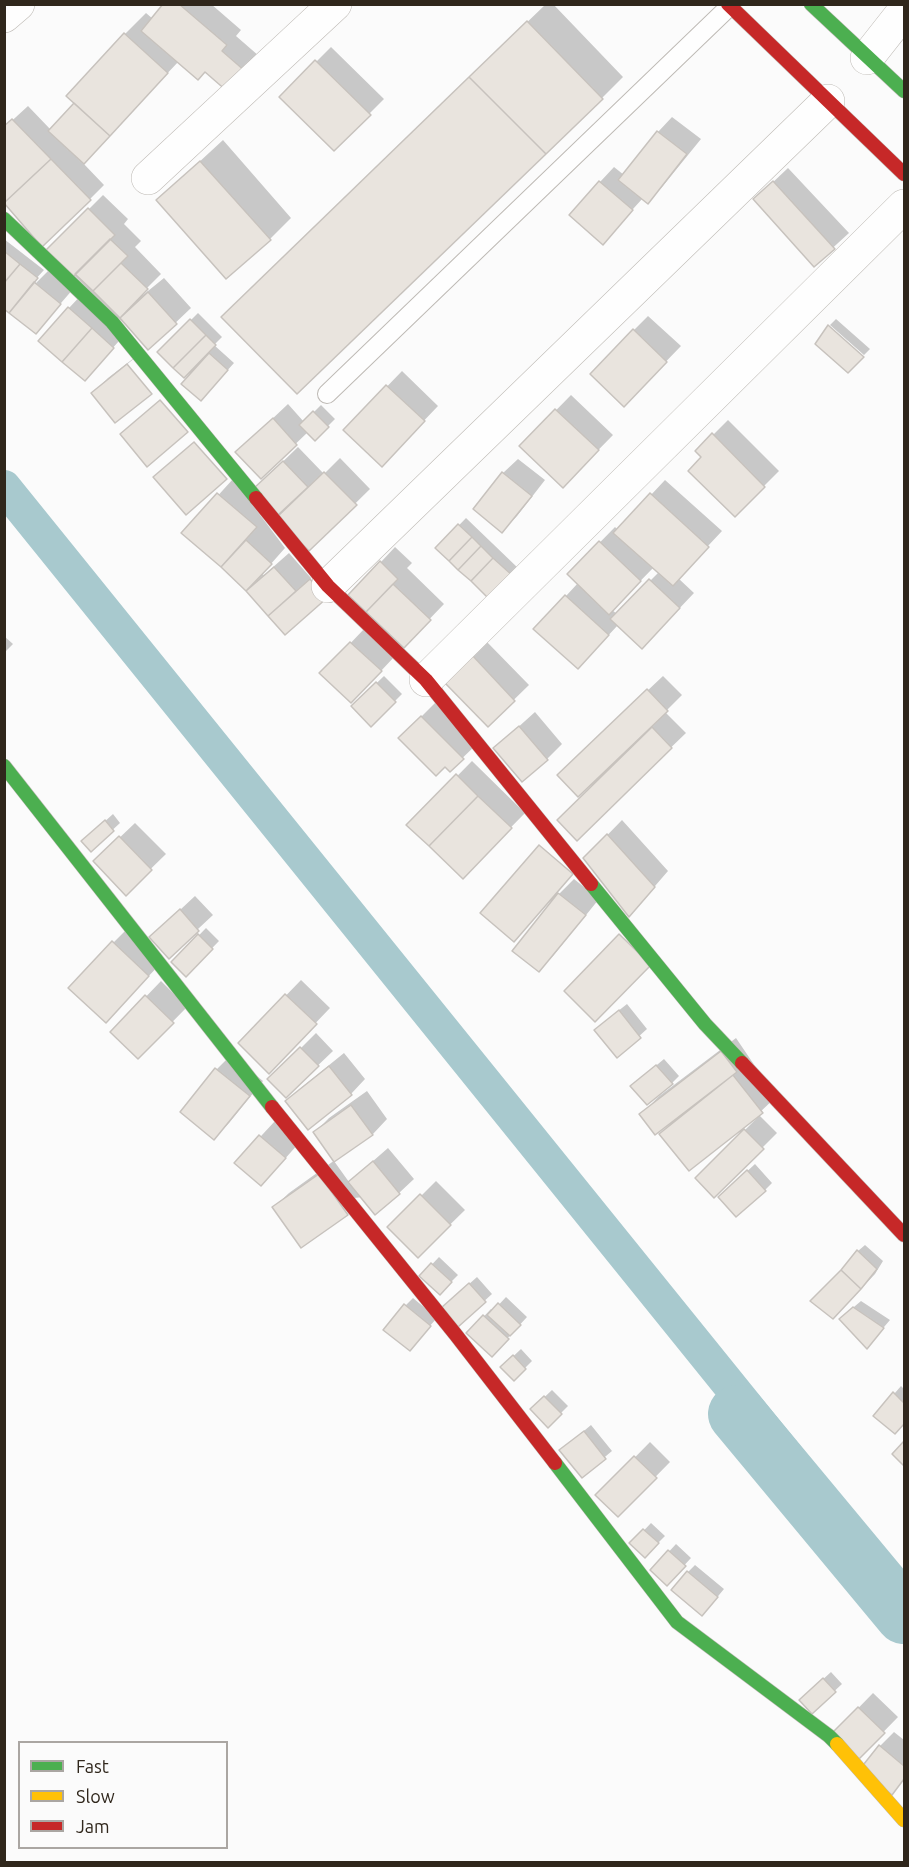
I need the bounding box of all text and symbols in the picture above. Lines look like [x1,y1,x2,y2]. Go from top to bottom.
legend [18,1741,228,1849]
text: Fast [76,1756,109,1776]
text: Slow [76,1786,115,1806]
text: Jam [76,1816,110,1836]

